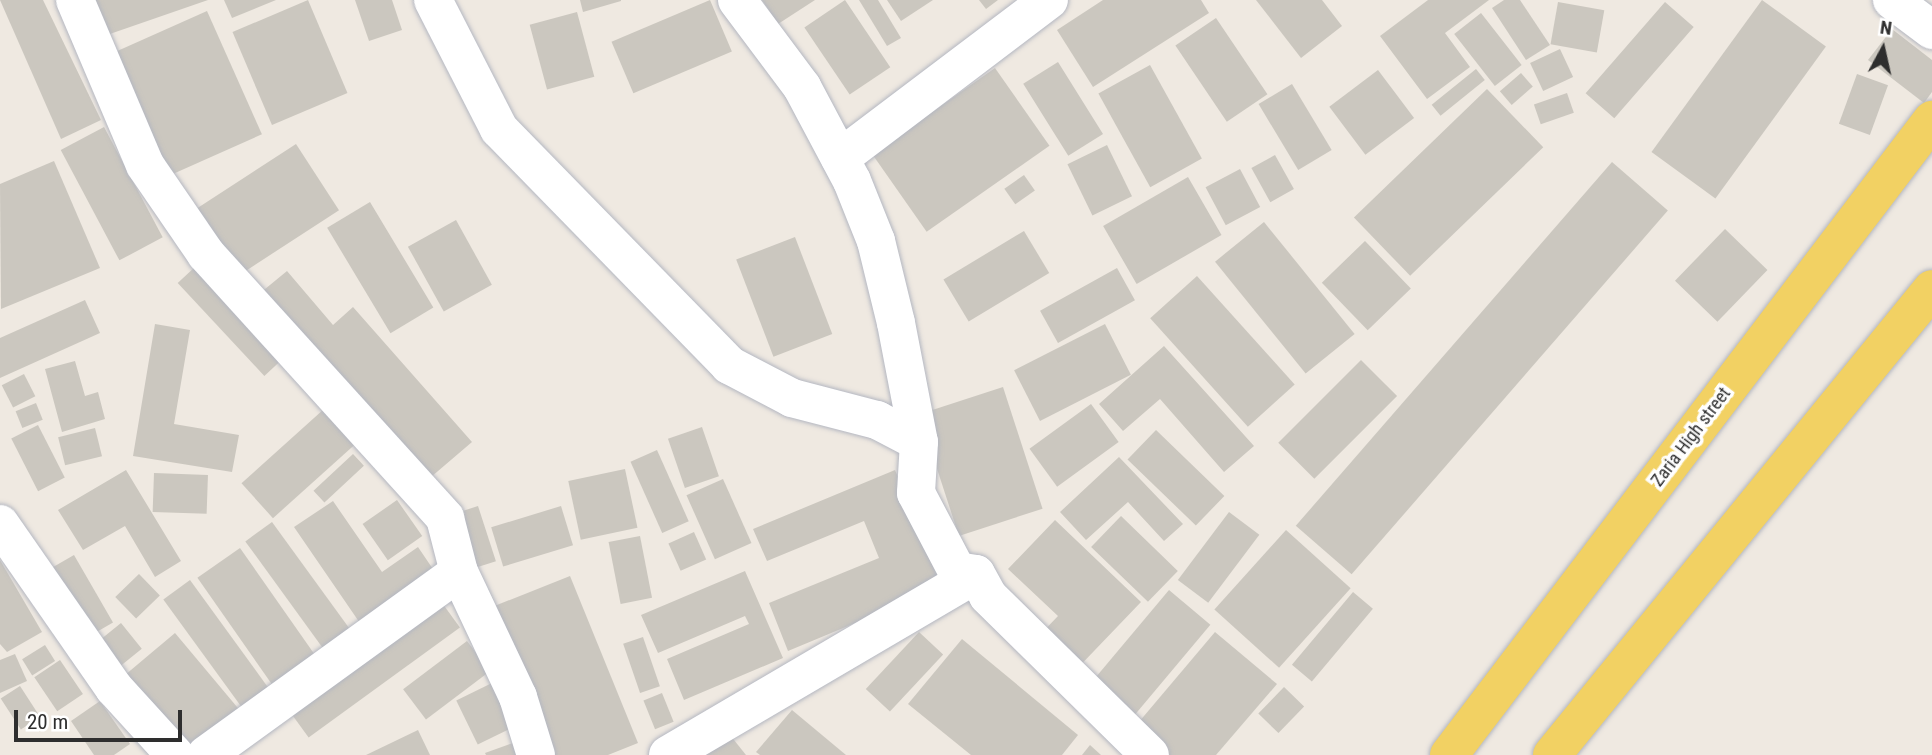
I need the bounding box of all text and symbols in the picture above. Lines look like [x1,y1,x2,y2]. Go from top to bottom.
north arrow [1848,14,1918,84]
text: N [1879,16,1893,40]
street label: Zaria High street [1647,383,1735,491]
scale bar [18,696,186,740]
text: 20 m [27,710,68,734]

